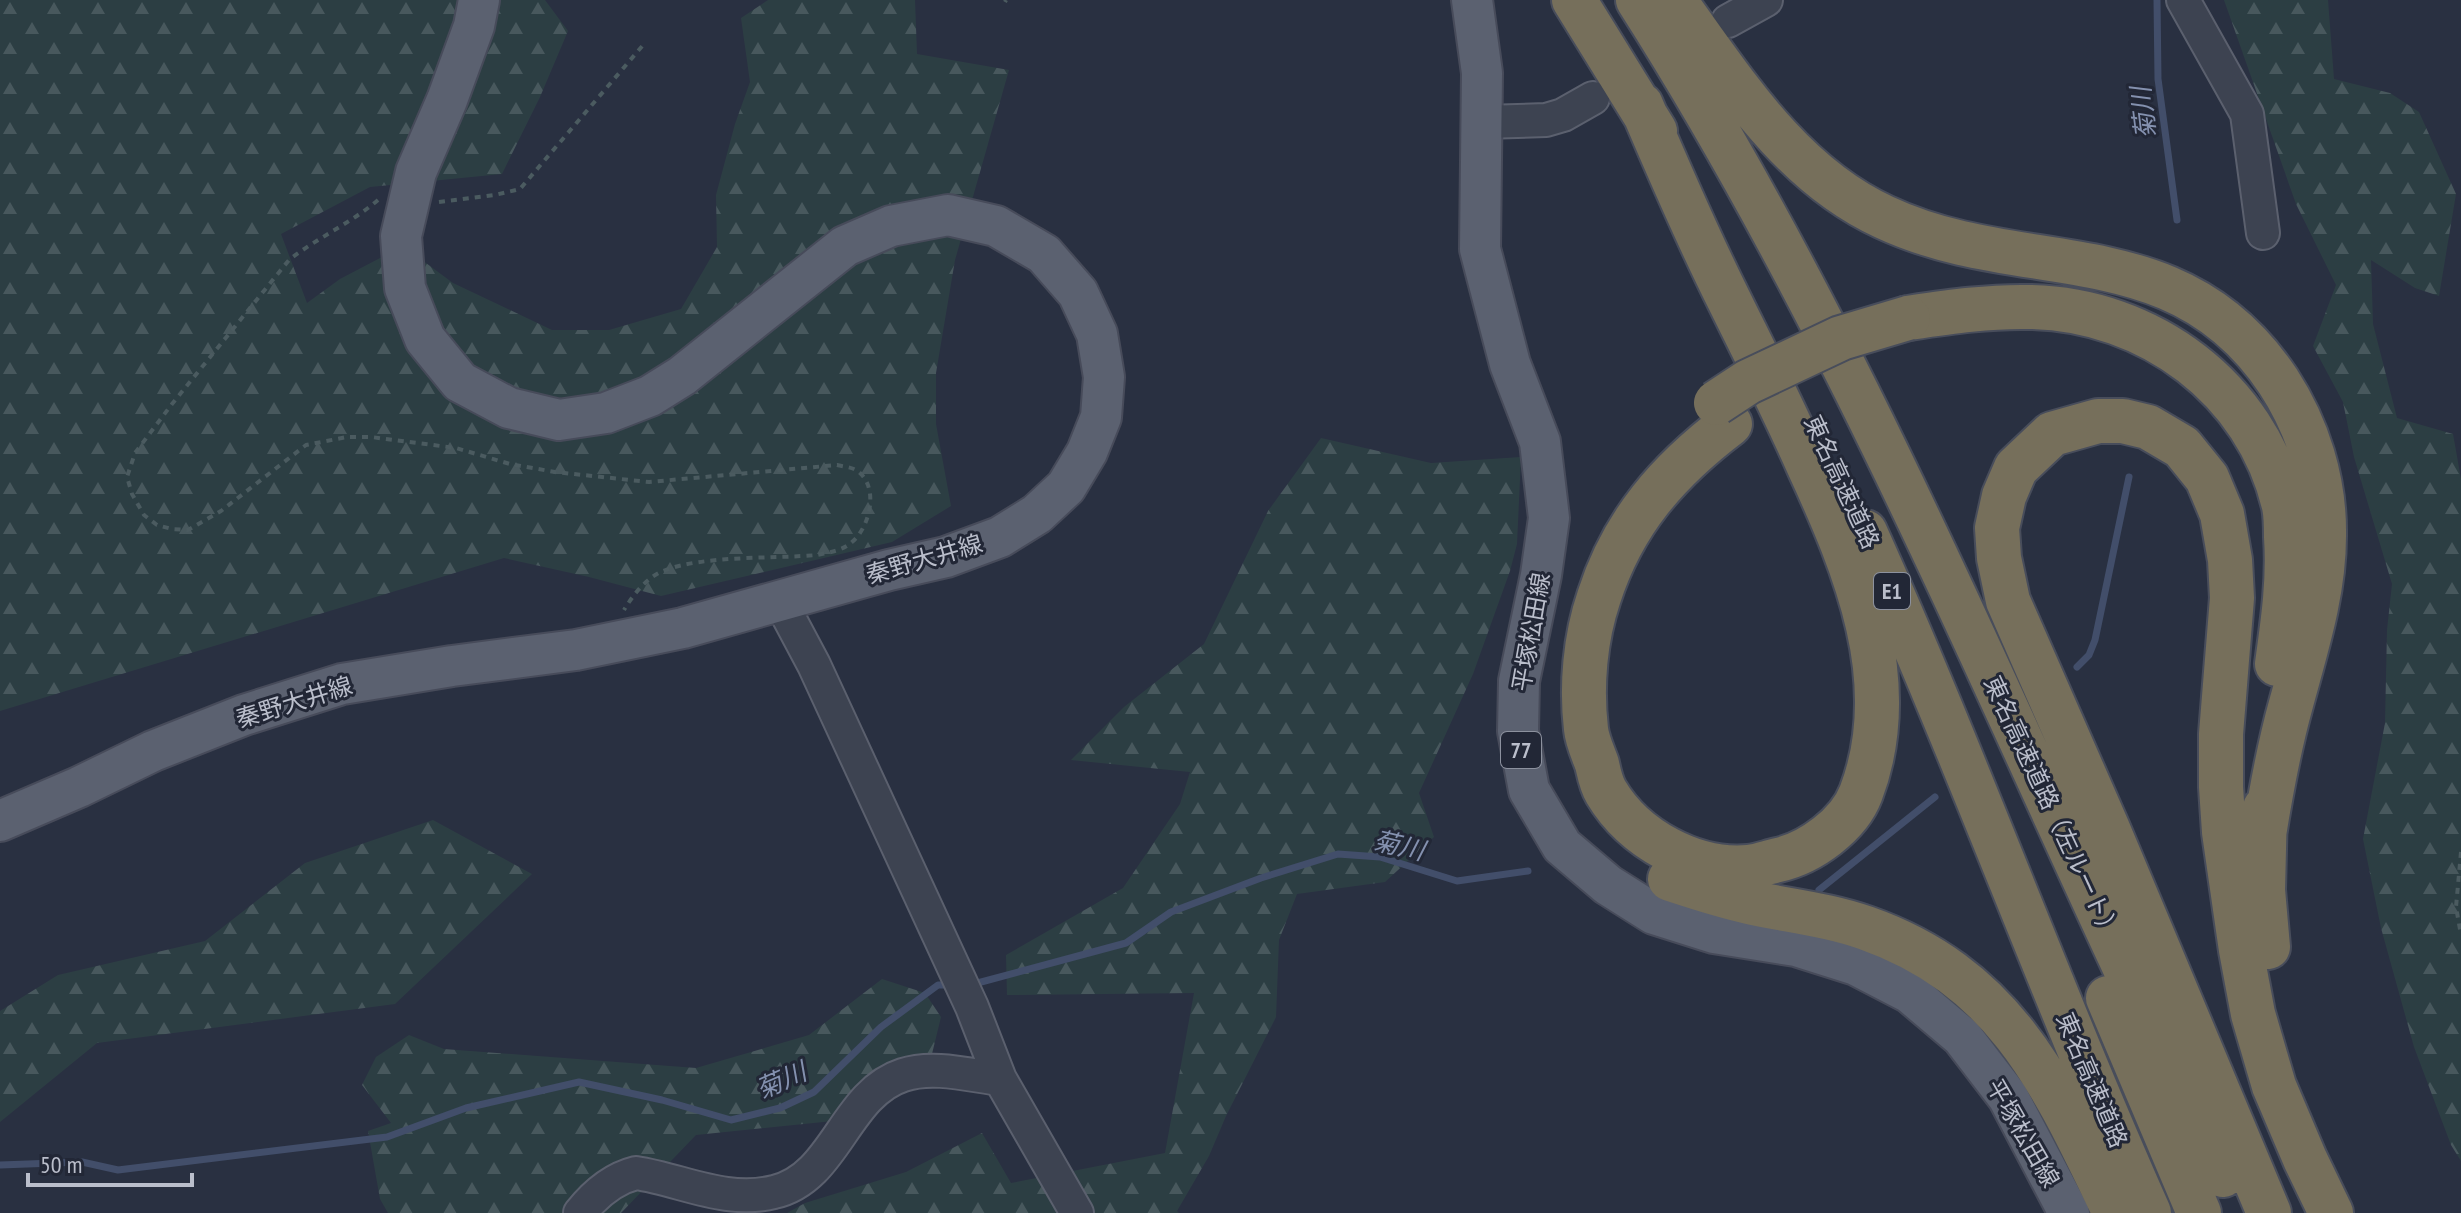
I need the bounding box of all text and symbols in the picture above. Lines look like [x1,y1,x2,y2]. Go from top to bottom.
water label: 菊川 [2123,82,2163,141]
street label: 東名高速道路 [1798,410,1886,554]
street label: 秦野大井線 [862,528,986,590]
street label: 平塚松田線 [1505,570,1557,694]
road number: E1 [1874,573,1910,609]
street label: 秦野大井線 [232,670,356,734]
street label: 東名高速道路（左ルート） [1977,671,2127,945]
road number: 77 [1501,732,1541,768]
water label: 菊川 [1370,823,1431,868]
street label: 東名高速道路 [2050,1008,2134,1152]
water label: 菊川 [751,1053,814,1106]
street label: 平塚松田線 [1980,1073,2066,1193]
scale bar [28,1137,192,1187]
text: 50 m [40,1149,82,1180]

